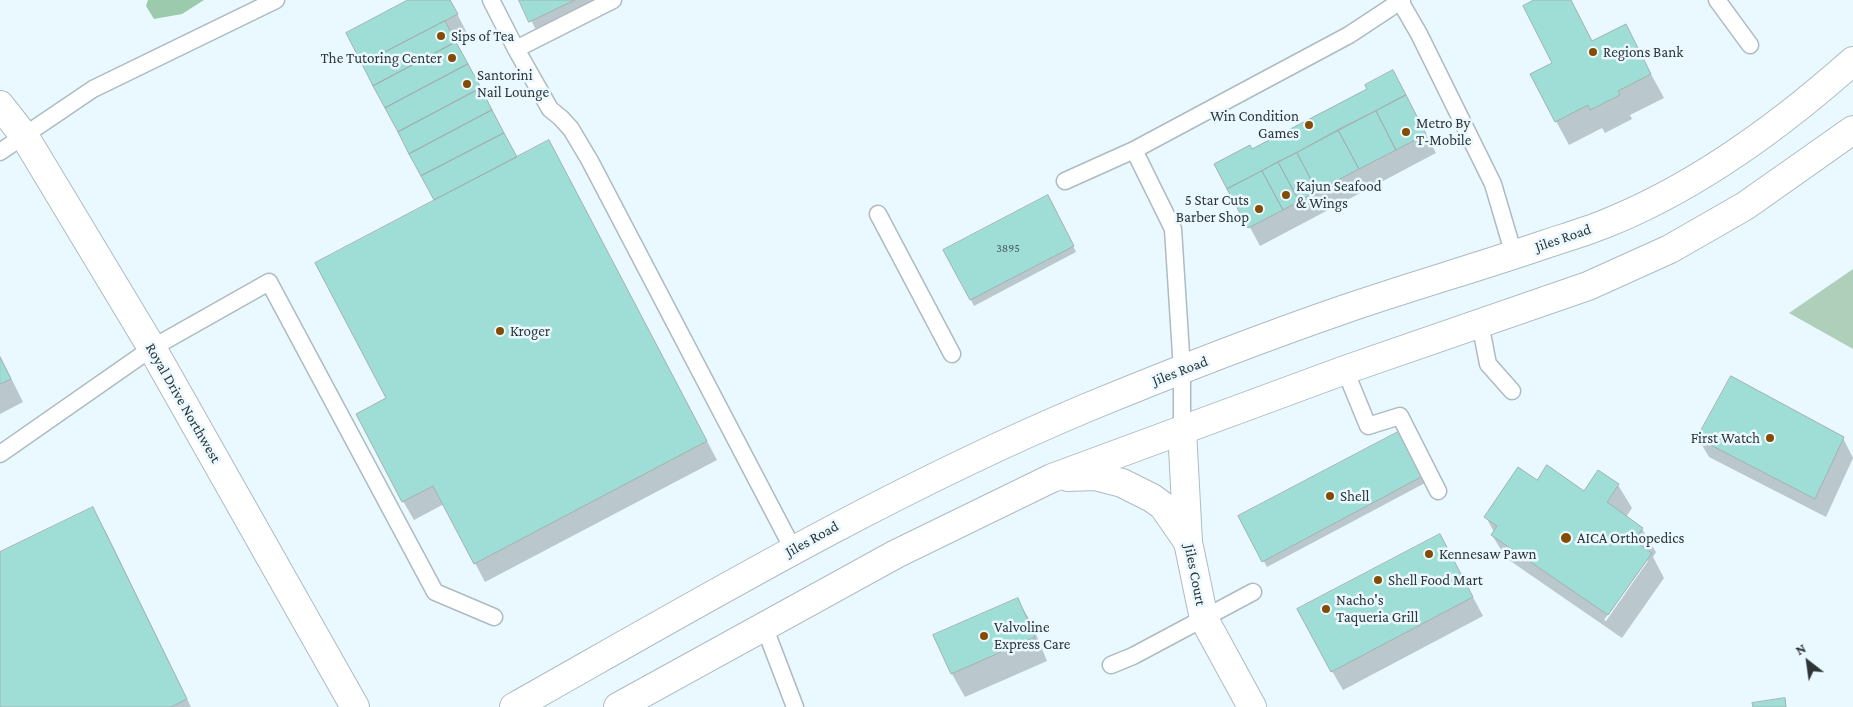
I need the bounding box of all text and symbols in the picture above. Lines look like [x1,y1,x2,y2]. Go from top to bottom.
place label: Sips of Tea [451,27,514,45]
marker: Sips of Tea [435,30,447,42]
place label: Regions Bank [1603,43,1683,61]
marker: Regions Bank [1587,46,1599,58]
place label: The Tutoring Center [320,49,442,67]
marker: The Tutoring Center [446,52,458,64]
place label: Santorini Nail Lounge [477,66,549,101]
marker: Santorini Nail Lounge [461,78,473,90]
place label: Win Condition Games [1210,107,1299,142]
place label: Metro By T-Mobile [1416,114,1471,149]
marker: Win Condition Games [1303,119,1315,131]
marker: Metro By T-Mobile [1400,126,1412,138]
place label: Kajun Seafood & Wings [1296,177,1382,212]
marker: Kajun Seafood & Wings [1280,189,1292,201]
place label: 5 Star Cuts Barber Shop [1176,191,1249,226]
marker: 5 Star Cuts Barber Shop [1253,203,1265,215]
street label: Jiles Road [1533,220,1593,256]
house number: 3895 [996,241,1020,255]
place label: Kroger [510,322,550,340]
marker: Kroger [494,325,506,337]
street label: Royal Drive Northwest [141,340,225,466]
street label: Jiles Road [1150,352,1210,390]
place label: First Watch [1691,429,1760,447]
marker: First Watch [1764,432,1776,444]
place label: Shell [1340,487,1370,505]
marker: Shell [1324,490,1336,502]
street label: Jiles Road [782,517,842,561]
place label: AICA Orthopedics [1577,529,1684,547]
marker: AICA Orthopedics [1559,531,1573,545]
street label: Jiles Court [1180,543,1210,607]
place label: Kennesaw Pawn [1439,545,1537,563]
marker: Kennesaw Pawn [1423,548,1435,560]
place label: Shell Food Mart [1388,571,1483,589]
marker: Shell Food Mart [1372,574,1384,586]
place label: Nacho's Taqueria Grill [1336,591,1418,626]
marker: Nacho's Taqueria Grill [1320,603,1332,615]
place label: Valvoline Express Care [994,618,1070,653]
marker: Valvoline Express Care [978,630,990,642]
north arrow [1783,637,1833,687]
text: N [1792,640,1809,658]

